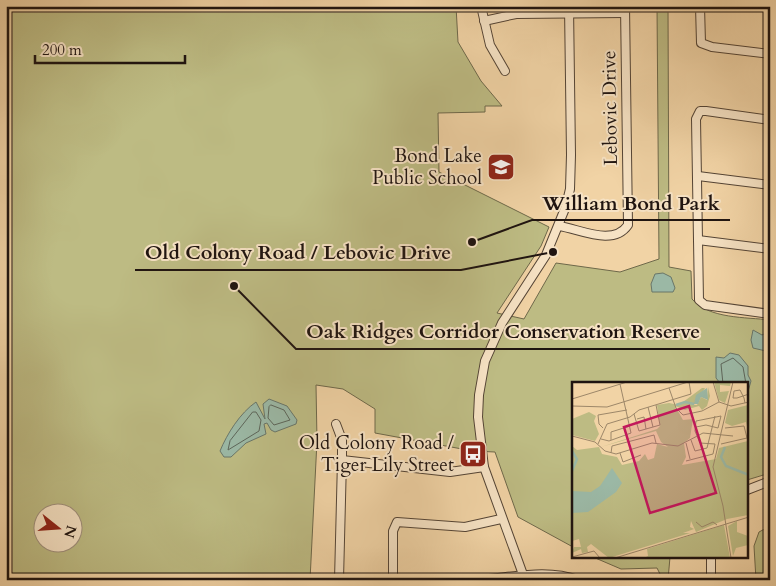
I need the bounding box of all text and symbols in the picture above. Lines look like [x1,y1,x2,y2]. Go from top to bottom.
scale bar [35,32,185,64]
text: 200 m [42,40,82,60]
street label: Lebovic Drive [596,50,624,166]
place label: Bond Lake Public School [372,143,482,191]
school or university icon: Bond Lake Public School [486,152,516,182]
callout: William Bond Park [532,185,730,220]
text: William Bond Park [541,190,720,217]
callout: Old Colony Road / Lebovic Drive [135,235,461,270]
text: Old Colony Road / Lebovic Drive [145,239,451,266]
callout: Oak Ridges Corridor Conservation Reserve [296,314,710,349]
text: Oak Ridges Corridor Conservation Reserve [306,318,700,345]
inset map [572,382,748,558]
place label: Old Colony Road / Tiger Lily Street [299,430,455,478]
bus stop icon: Old Colony Road / Tiger Lily Street [458,439,488,469]
north arrow [32,504,82,554]
text: N [59,523,81,540]

